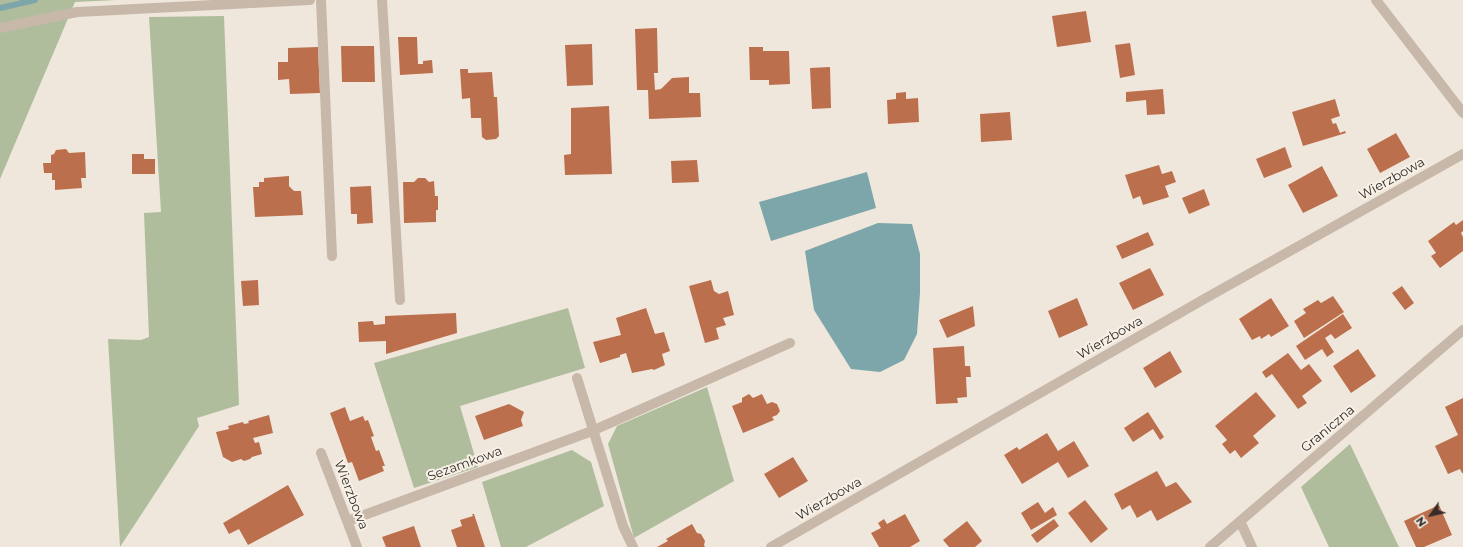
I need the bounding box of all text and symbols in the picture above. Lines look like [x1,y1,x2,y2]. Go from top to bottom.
street label: Wierzbowa [1356,154,1428,204]
street label: Wierzbowa [1074,313,1146,363]
street label: Graniczna [1298,402,1358,456]
street label: Sezamkowa [426,443,504,485]
street label: Wierzbowa [331,458,371,532]
street label: Wierzbowa [793,474,865,524]
north arrow [1411,495,1451,535]
text: N [1413,514,1429,529]

